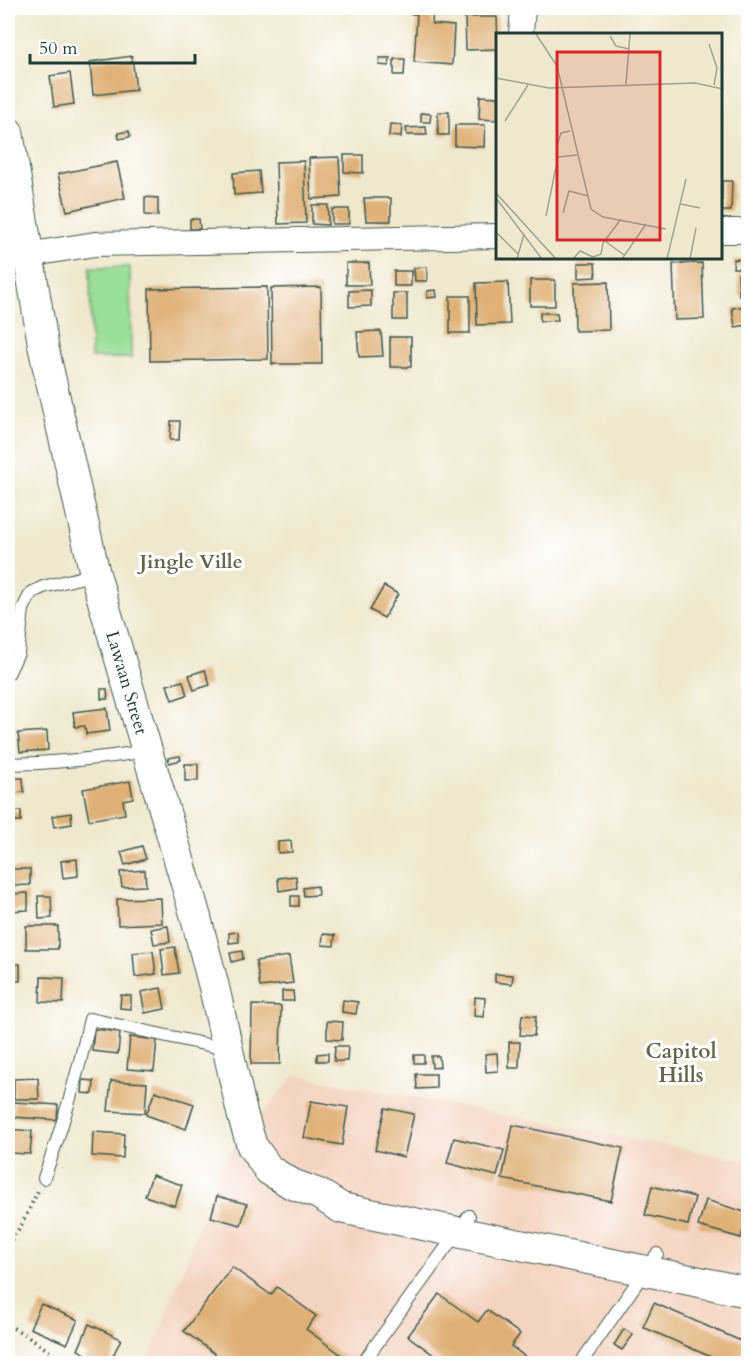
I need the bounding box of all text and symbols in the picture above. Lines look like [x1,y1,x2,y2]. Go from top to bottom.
scale bar [30,27,195,65]
inset map [496,33,723,260]
text: 50 m [39,36,78,61]
district label: Jingle Ville [136,548,243,575]
street label: Lawaan Street [100,628,154,738]
district label: Capitol Hills [645,1037,717,1090]

